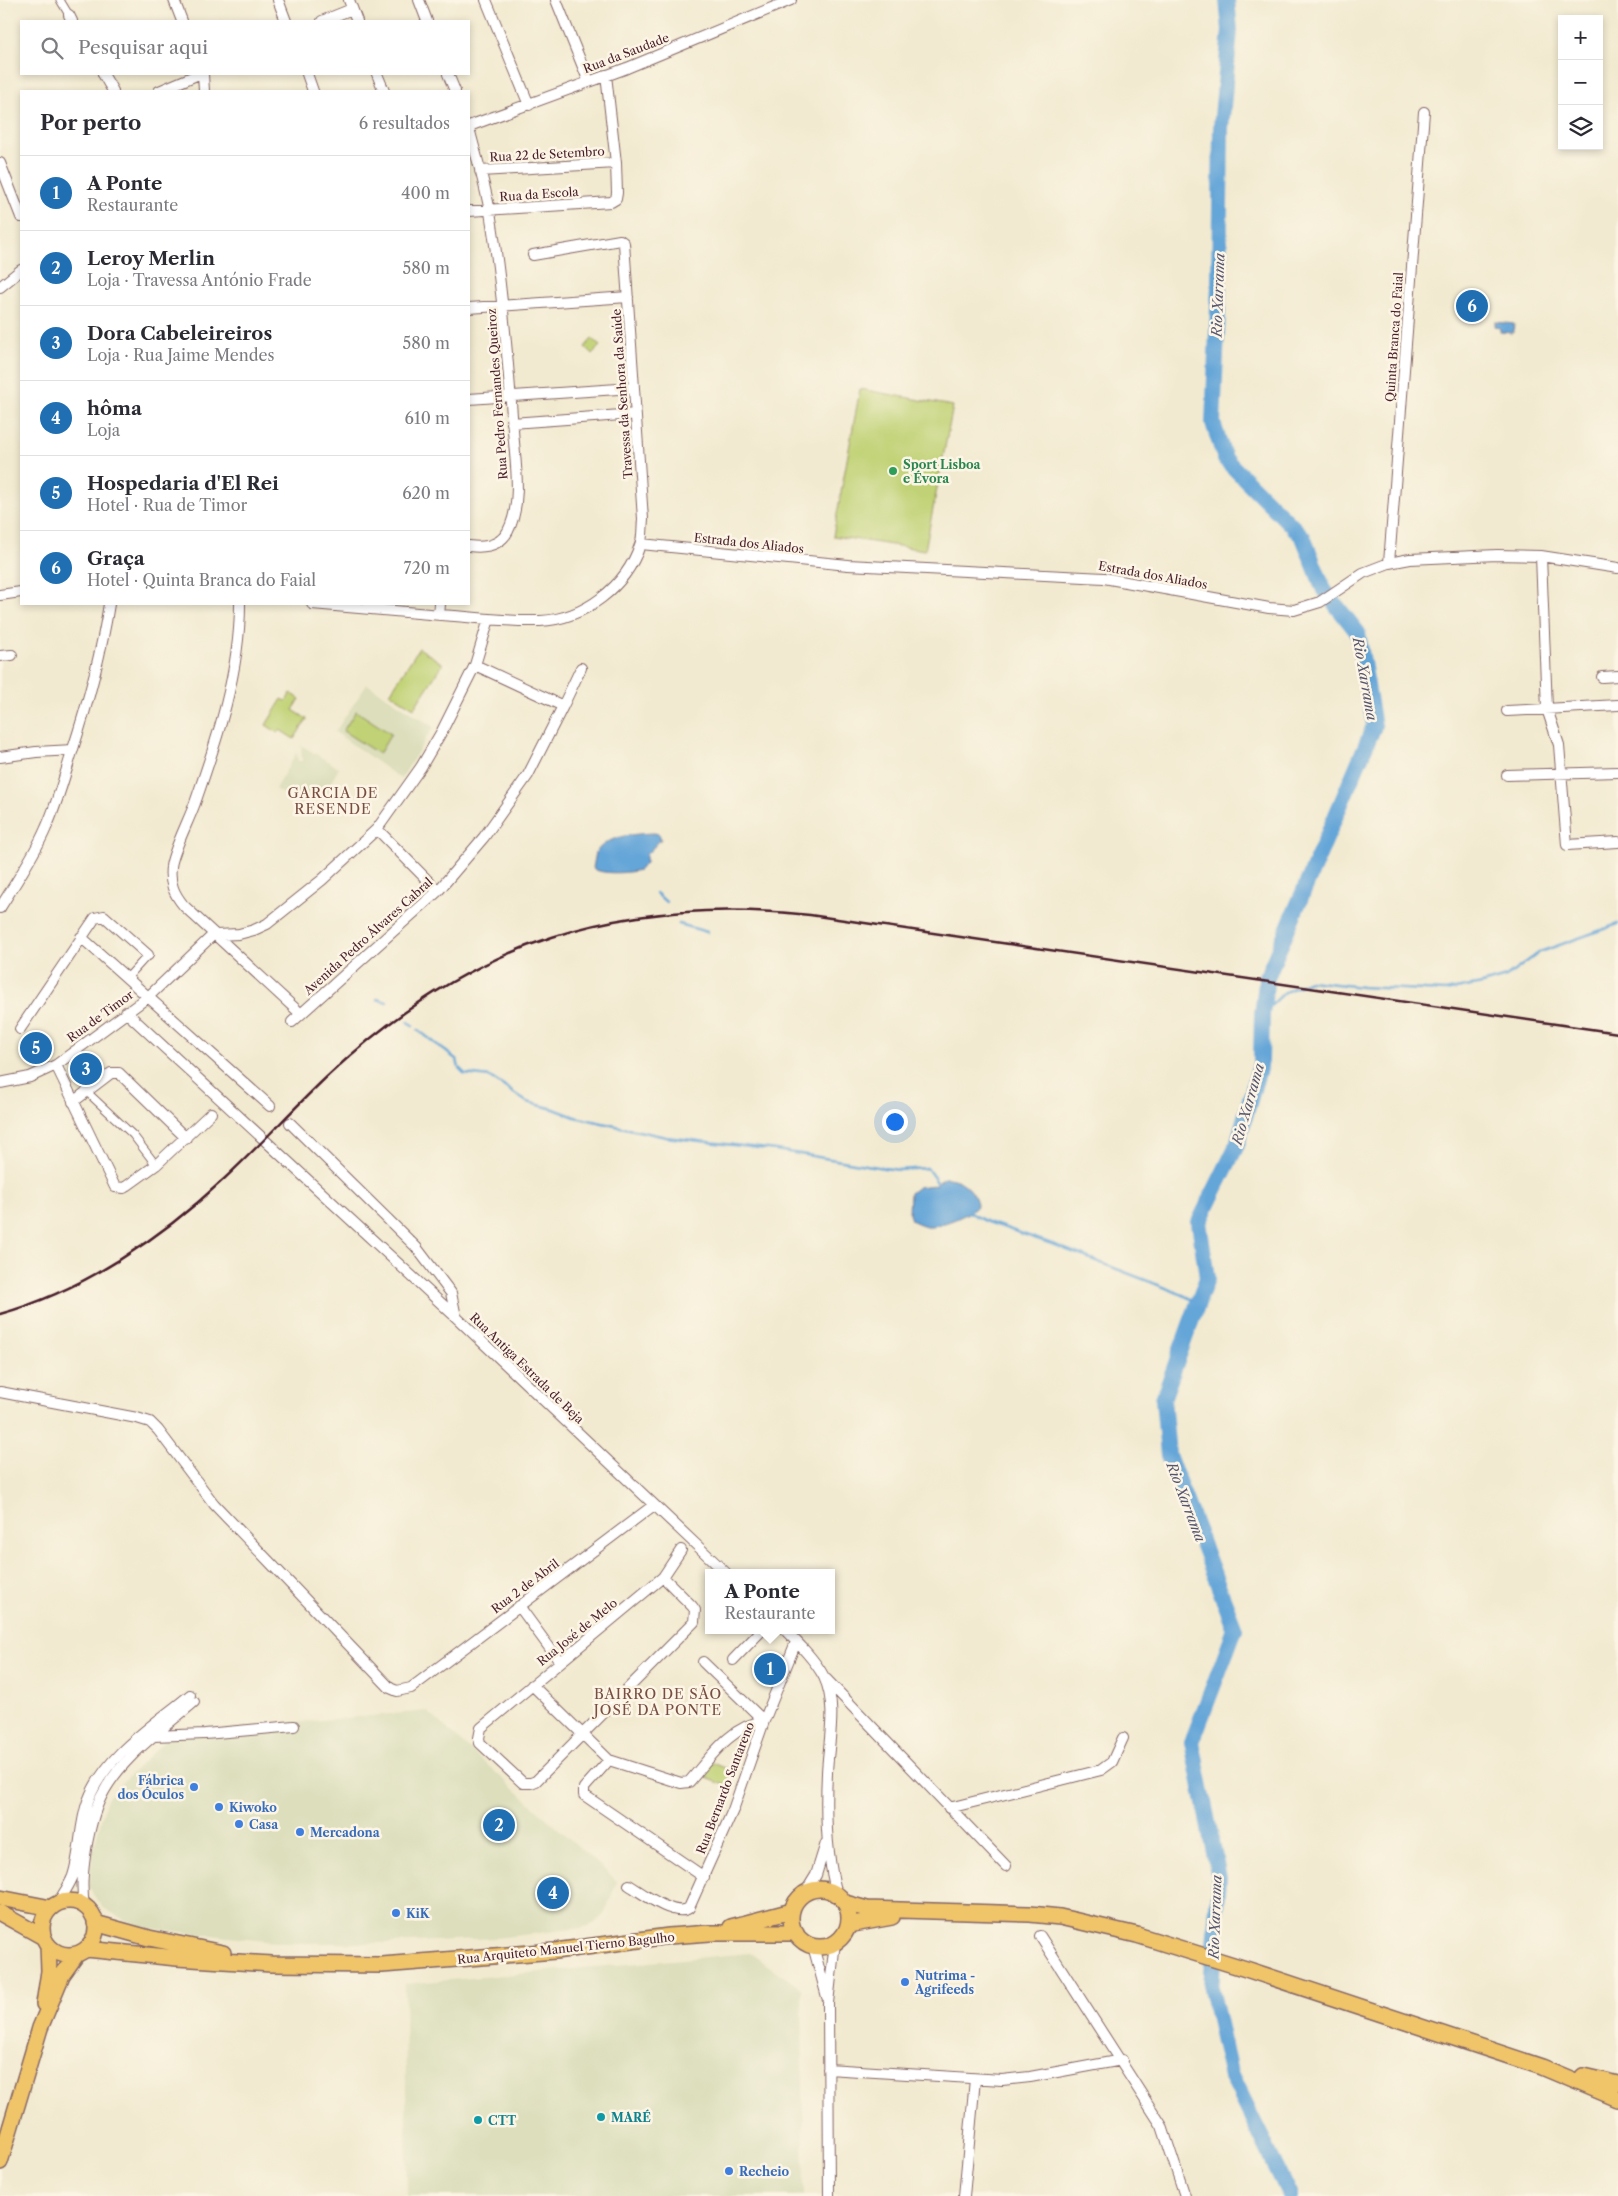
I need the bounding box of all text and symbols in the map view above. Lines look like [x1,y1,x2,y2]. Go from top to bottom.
map controls [1558,15,1603,150]
button: + [1558,15,1603,60]
search box [20,20,470,75]
street label: Rua da Saudade [581,30,671,76]
icon: search [38,34,66,62]
text: Pesquisar aqui [78,36,208,59]
button: − [1558,60,1603,105]
button: layers [1558,105,1603,150]
text: Por perto [40,110,141,135]
text: 6 resultados [359,113,450,133]
street label: Rua 22 de Setembro [489,143,605,165]
text: A Ponte [87,172,162,195]
text: 1 [52,183,60,203]
text: 400 m [401,183,450,203]
street label: Rua da Escola [499,184,580,204]
text: Restaurante [87,195,178,215]
text: Leroy Merlin [87,247,215,270]
water label: Rio Xarrama [1208,252,1228,338]
text: 2 [51,258,61,278]
text: 580 m [403,258,450,278]
text: Loja · Travessa António Frade [87,270,312,290]
street label: Quinta Branca do Faial [1382,271,1406,402]
pin: 6 [1456,287,1488,325]
street label: Rua Pedro Fernandes Queiroz [484,308,510,480]
street label: Travessa da Senhora da Saúde [609,308,635,480]
text: Dora Cabeleireiros [87,322,272,345]
text: 3 [51,333,61,353]
text: 580 m [403,333,450,353]
text: Loja · Rua Jaime Mendes [87,345,275,365]
text: hôma [87,397,142,420]
text: 4 [51,408,61,428]
text: 610 m [405,408,450,428]
text: Loja [87,420,120,440]
place label: Sport Lisboa e Évora [903,457,982,486]
marker: Sport Lisboa e Évora [887,465,899,477]
text: Hospedaria d'El Rei [87,472,279,495]
text: 5 [52,483,60,503]
text: 620 m [402,483,450,503]
text: Hotel · Rua de Timor [87,495,247,515]
street label: Estrada dos Aliados [693,530,805,556]
text: Graça [87,547,145,570]
text: 6 [51,558,61,578]
text: 720 m [404,558,450,578]
street label: Estrada dos Aliados [1097,558,1209,592]
text: Hotel · Quinta Branca do Faial [87,570,316,590]
water label: Rio Xarrama [1349,635,1381,723]
district label: GARCIA DE RESENDE [287,784,379,818]
street label: Avenida Pedro Álvares Cabral [299,873,436,998]
street label: Rua de Timor [64,987,136,1045]
pin: 5 [20,1029,52,1067]
pin: 3 [70,1050,102,1088]
water label: Rio Xarrama [1227,1061,1268,1148]
your location [882,1109,908,1135]
street label: Rua Antiga Estrada de Beja [467,1310,588,1427]
water label: Rio Xarrama [1162,1459,1210,1545]
street label: Rua 2 de Abril [488,1555,562,1616]
popup [705,1569,835,1634]
text: A Ponte [724,1580,800,1603]
street label: Rua José de Melo [534,1595,620,1669]
text: Restaurante [724,1603,816,1623]
pin: 1 [754,1650,786,1688]
district label: BAIRRO DE SÃO JOSÉ DA PONTE [592,1684,722,1719]
street label: Rua Bernardo Santareno [693,1720,757,1856]
place label: Fábrica dos Óculos [118,1773,185,1802]
marker: Fábrica dos Óculos [188,1781,200,1793]
place label: Kiwoko [229,1800,277,1815]
marker: Kiwoko [213,1801,225,1813]
pin: 2 [483,1806,515,1844]
place label: Casa [249,1817,279,1832]
marker: Casa [233,1818,245,1830]
place label: Mercadona [310,1825,381,1840]
marker: Mercadona [294,1826,306,1838]
pin: 4 [537,1874,569,1912]
water label: Rio Xarrama [1205,1874,1225,1960]
place label: KiK [406,1906,430,1921]
marker: KiK [390,1907,402,1919]
street label: Rua Arquiteto Manuel Tierno Bagulho [457,1929,675,1967]
place label: Nutrima - Agrifeeds [914,1968,975,1997]
marker: Nutrima - Agrifeeds [899,1976,911,1988]
place label: MARÉ [611,2109,651,2125]
marker: MARÉ [595,2111,607,2123]
place label: CTT [488,2113,517,2128]
marker: CTT [472,2114,484,2126]
place label: Recheio [739,2164,790,2179]
marker: Recheio [723,2165,735,2177]

